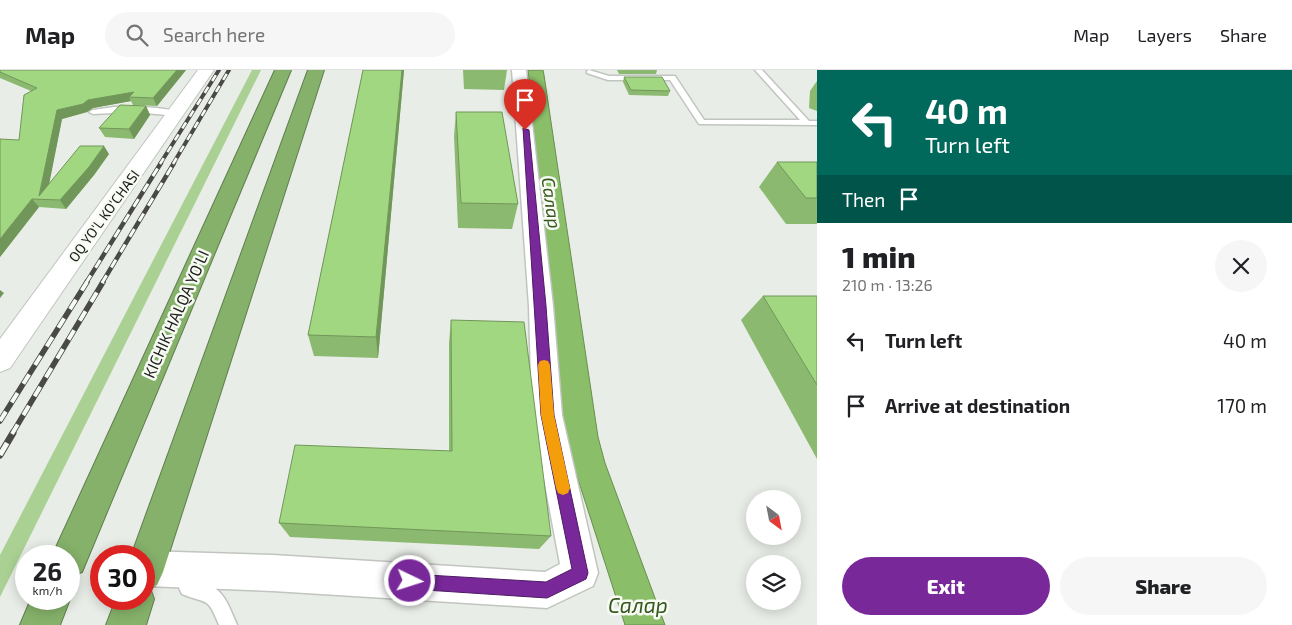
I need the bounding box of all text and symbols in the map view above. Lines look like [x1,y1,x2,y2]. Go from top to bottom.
search box [105,12,455,57]
text: Map [25,20,75,49]
icon: search [123,21,151,49]
text: Search here [163,23,265,46]
text: Map [1073,24,1109,46]
text: Layers [1137,24,1192,46]
text: Share [1220,24,1267,46]
pin [504,79,546,130]
icon: arrive [511,86,539,114]
text: 40 m [925,89,1008,131]
icon: left [842,90,907,155]
text: Turn left [925,131,1010,157]
street label: OQ YO'L KO'CHASI [65,166,143,265]
water label: Салар [538,176,566,230]
icon: arrive [895,185,923,213]
text: Then [842,188,885,211]
text: 1 min [842,238,916,274]
button: close [1215,240,1267,292]
street label: KICHIK HALQA YO'LI [139,247,213,381]
text: 210 m · 13:26 [842,275,933,294]
icon: left [842,327,870,355]
text: Turn left [885,329,962,352]
text: 40 m [1223,329,1267,352]
icon: arrive [842,392,870,420]
text: Arrive at destination [885,394,1070,417]
text: 170 m [1217,394,1267,417]
north arrow [746,490,801,545]
map controls [746,490,801,610]
speed limit sign: 30 [90,545,155,610]
position arrow [383,554,435,606]
button: layers [746,555,801,610]
text: 26 [33,556,62,586]
button: Exit [842,557,1050,615]
button: Share [1060,557,1267,615]
text: km/h [33,583,62,597]
water label: Салар [608,592,668,617]

